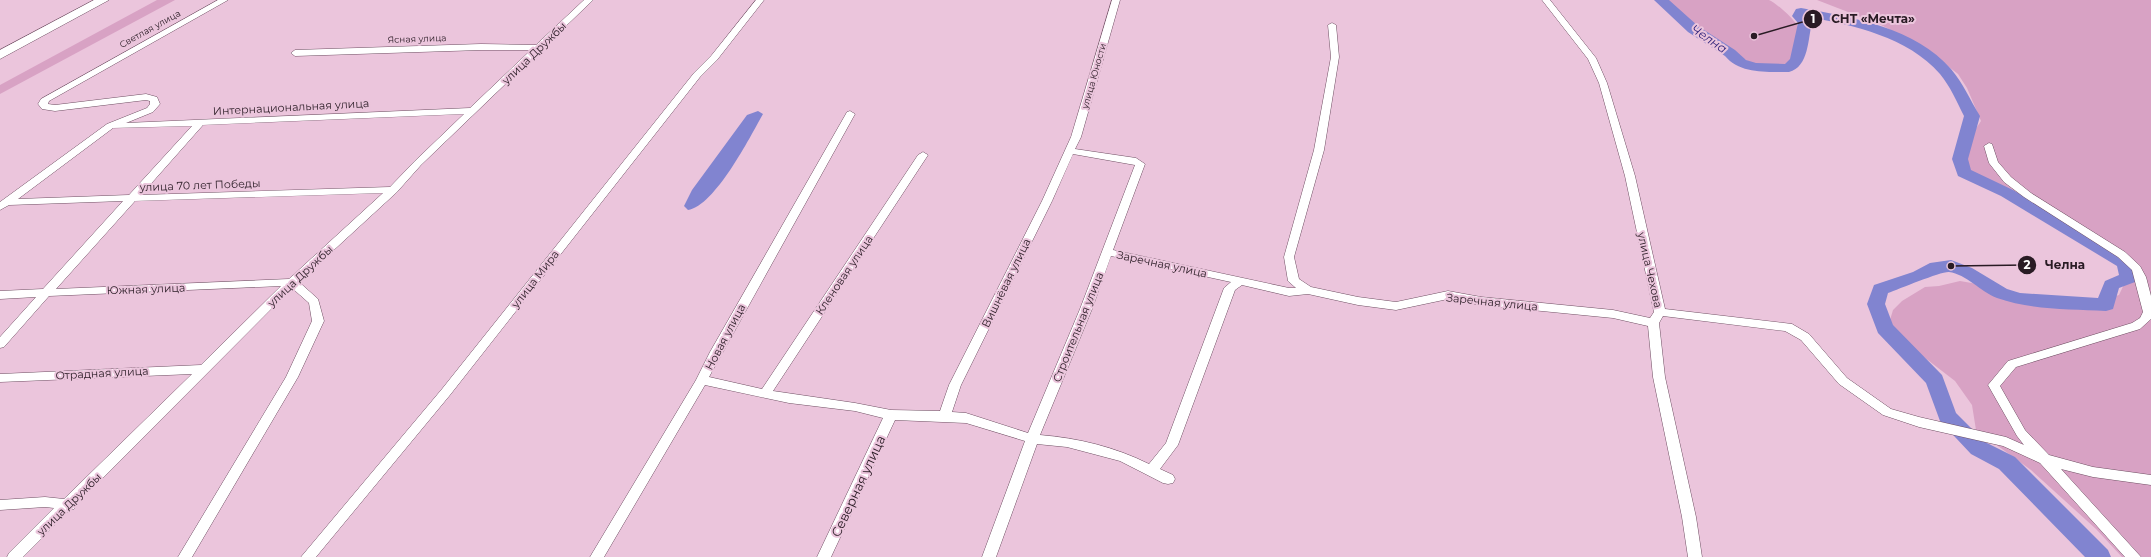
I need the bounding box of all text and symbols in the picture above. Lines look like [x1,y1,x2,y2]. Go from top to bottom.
street label: Светлая улица [117,7,182,50]
callout: СНТ «Мечта» [1803,7,1922,31]
text: 1 [1811,11,1815,26]
text: СНТ «Мечта» [1831,11,1915,26]
street label: улица Дружбы [498,19,569,88]
water label: Челна [1688,21,1730,56]
street label: Ясная улица [387,32,447,45]
street label: улица Юности [1079,42,1108,111]
street label: Интернациональная улица [213,96,369,118]
street label: улица 70 лет Победы [138,176,261,194]
street label: улица Чехова [1634,230,1666,309]
street label: Кленовая улица [812,233,876,317]
street label: Вишнёвая улица [978,236,1034,330]
street label: улица Дружбы [264,242,336,311]
street label: улица Мира [508,247,562,311]
street label: Заречная улица [1116,248,1208,280]
callout: Челна [2017,253,2093,277]
text: 2 [2023,257,2031,272]
text: Челна [2045,257,2085,272]
street label: Строительная улица [1049,270,1107,384]
street label: Южная улица [106,281,186,297]
street label: Заречная улица [1446,290,1538,314]
street label: Новая улица [702,301,748,373]
street label: Отрадная улица [55,364,149,382]
street label: Северная улица [827,433,889,539]
street label: улица Дружбы [33,470,104,539]

